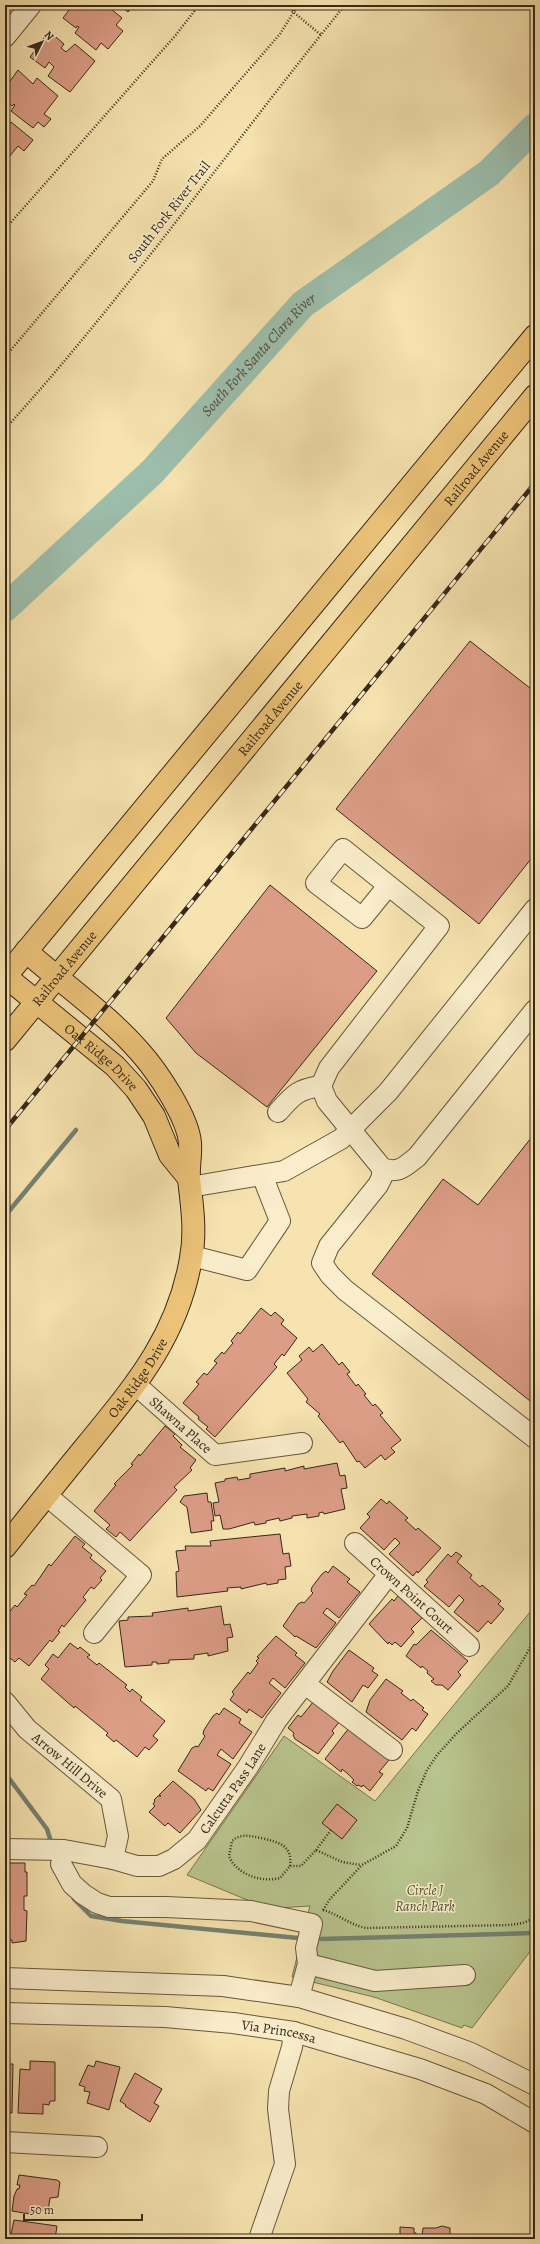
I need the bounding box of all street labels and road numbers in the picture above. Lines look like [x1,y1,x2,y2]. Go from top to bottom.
street label: South Fork River Trail [123,157,215,267]
street label: Railroad Avenue [439,426,513,510]
street label: Railroad Avenue [233,676,307,760]
street label: Railroad Avenue [27,926,101,1010]
street label: Oak Ridge Drive [60,1019,143,1095]
street label: Oak Ridge Drive [103,1335,172,1422]
street label: Shawna Place [146,1392,216,1458]
street label: Crown Point Court [366,1552,458,1638]
street label: Arrow Hill Drive [27,1727,112,1802]
street label: Calcutta Pass Lane [195,1739,270,1838]
street label: Via Princessa [239,2015,319,2048]

